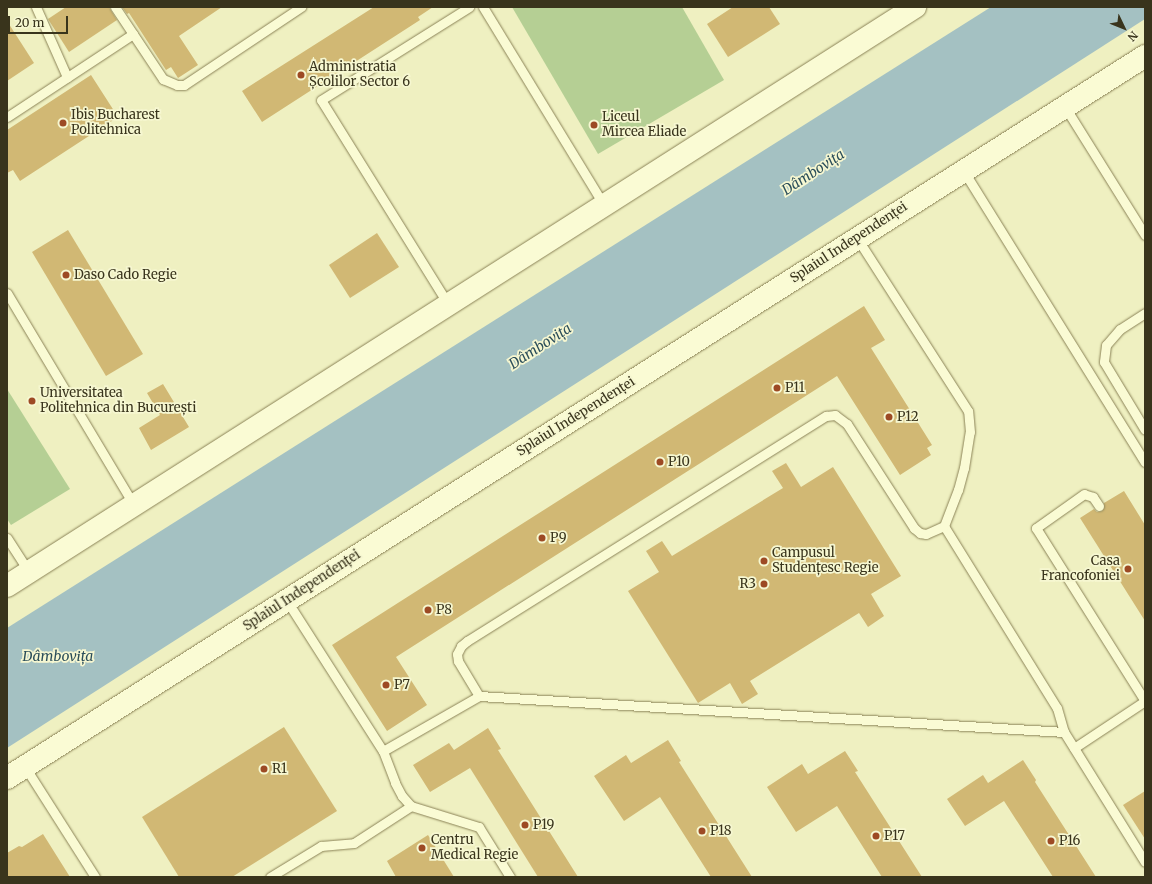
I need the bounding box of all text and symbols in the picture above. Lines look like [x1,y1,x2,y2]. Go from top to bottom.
scale bar [10,8,70,34]
north arrow [1104,8,1144,48]
text: 20 m [15,15,44,30]
text: N [1125,28,1141,44]
place label: Administratia Școlilor Sector 6 [309,60,410,91]
marker: Administratia Școlilor Sector 6 [296,70,306,80]
place label: Ibis Bucharest Politehnica [71,108,160,139]
place label: Liceul Mircea Eliade [602,110,686,141]
marker: Ibis Bucharest Politehnica [58,118,68,128]
marker: Liceul Mircea Eliade [589,120,599,130]
water label: Dâmbovița [779,146,847,198]
street label: Splaiul Independenței [788,199,910,287]
place label: Daso Cado Regie [74,267,177,283]
marker: Daso Cado Regie [61,270,71,280]
water label: Dâmbovița [506,320,574,372]
street label: Splaiul Independenței [514,374,638,460]
place label: P11 [785,380,805,396]
marker: P11 [772,383,782,393]
place label: Universitatea Politehnica din București [40,386,196,417]
marker: Universitatea Politehnica din București [27,396,37,406]
place label: P12 [897,409,919,425]
marker: P12 [884,412,894,422]
place label: P10 [668,454,690,470]
marker: P10 [655,457,665,467]
place label: P9 [550,530,567,546]
marker: P9 [537,533,547,543]
place label: Campusul Studențesc Regie [772,546,878,577]
street label: Splaiul Independenței [241,547,363,635]
place label: Casa Francofoniei [1041,554,1120,585]
marker: Campusul Studențesc Regie [759,556,769,566]
marker: Casa Francofoniei [1123,564,1133,574]
place label: R3 [740,576,756,592]
marker: R3 [759,579,769,589]
place label: P8 [436,602,452,618]
marker: P8 [423,605,433,615]
water label: Dâmbovița [23,648,93,664]
place label: P7 [394,677,410,693]
marker: P7 [381,680,391,690]
place label: R1 [272,761,287,777]
marker: R1 [259,764,269,774]
place label: P19 [533,817,554,833]
marker: P19 [520,820,530,830]
place label: P18 [710,823,731,839]
marker: P18 [697,826,707,836]
place label: P17 [884,828,905,844]
marker: P17 [871,831,881,841]
place label: Centru Medical Regie [431,833,518,864]
place label: P16 [1059,833,1080,849]
marker: P16 [1046,836,1056,846]
marker: Centru Medical Regie [416,842,428,854]

